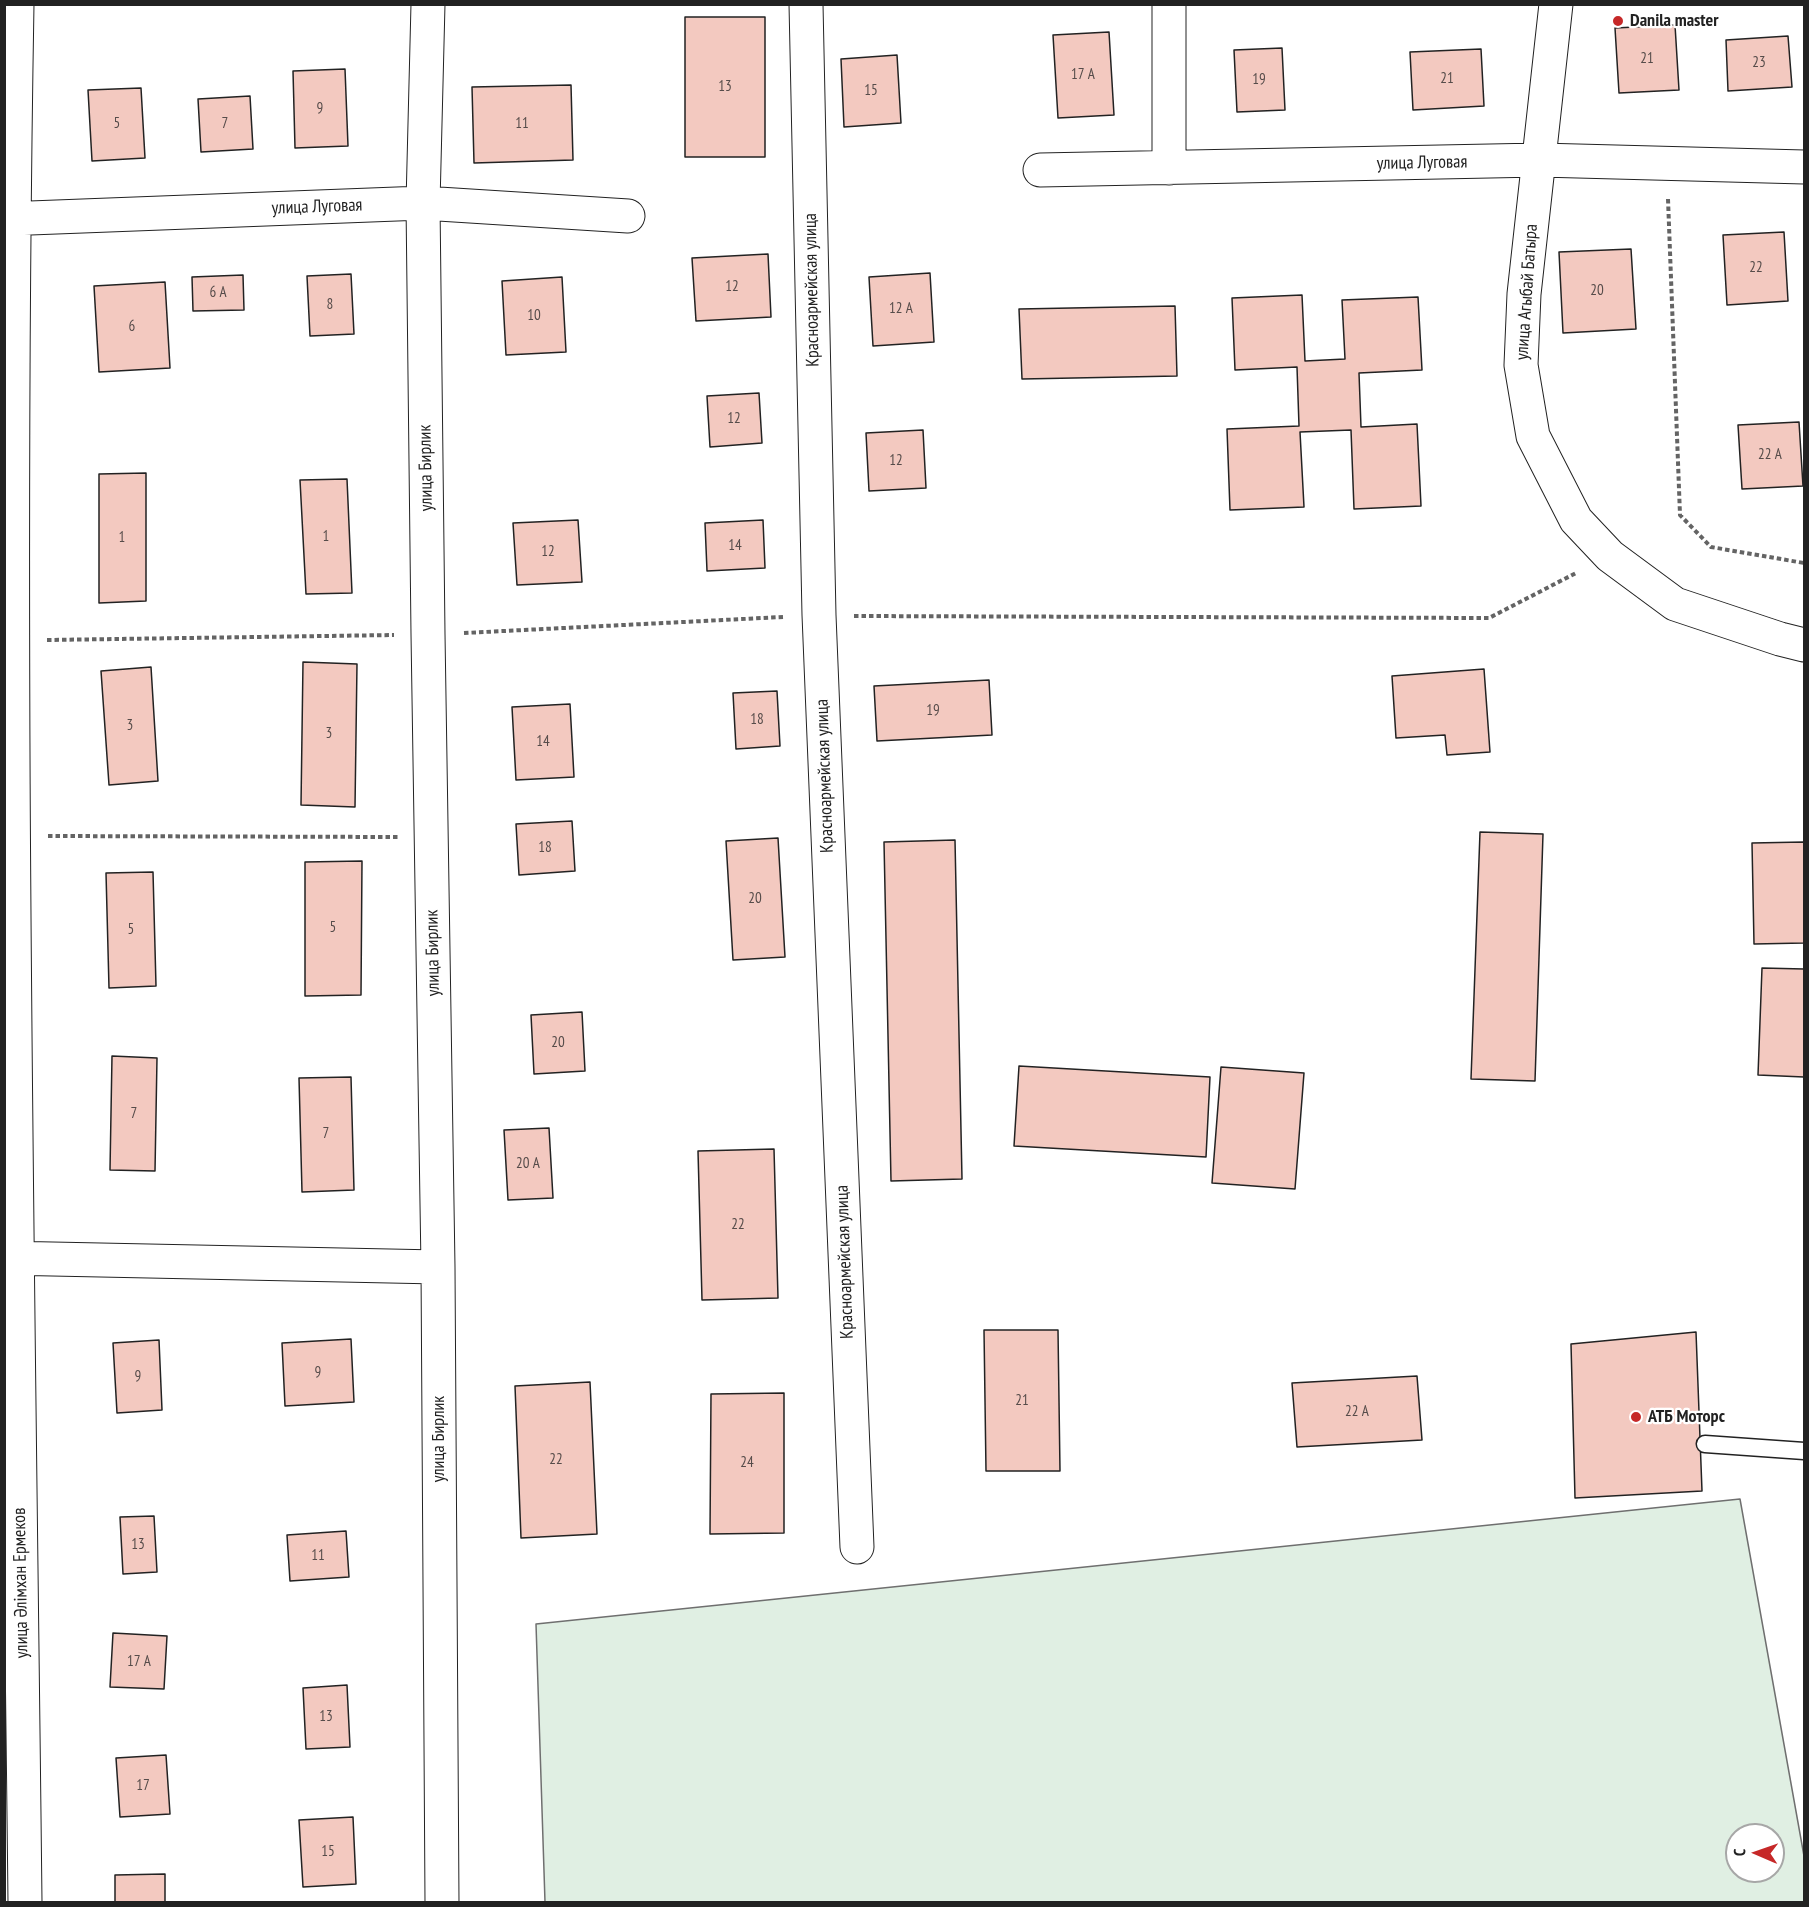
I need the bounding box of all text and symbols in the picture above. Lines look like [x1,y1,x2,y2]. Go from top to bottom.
place label: Danila master [1630,10,1719,32]
marker: Danila master [1611,14,1625,28]
house number: 21 [1640,50,1654,68]
house number: 23 [1752,54,1766,72]
house number: 17 А [1071,66,1095,84]
house number: 21 [1440,70,1454,88]
house number: 19 [1252,71,1266,89]
house number: 13 [718,78,732,96]
house number: 15 [864,82,878,100]
house number: 9 [317,100,323,118]
house number: 5 [114,115,120,133]
house number: 7 [222,115,228,133]
house number: 11 [515,115,529,133]
street label: улица Луговая [1376,151,1468,175]
street label: улица Луговая [271,195,363,219]
street label: Красноармейская улица [800,213,824,367]
street label: улица Агыбай Батыра [1511,223,1543,361]
house number: 22 [1749,259,1763,277]
house number: 12 [725,278,739,296]
house number: 20 [1590,282,1604,300]
house number: 6 А [209,284,227,302]
house number: 8 [327,296,333,314]
house number: 12 А [889,300,913,318]
house number: 10 [527,307,541,325]
house number: 6 [129,318,135,336]
house number: 12 [727,410,741,428]
street label: улица Бирлик [414,424,438,512]
house number: 22 А [1758,446,1782,464]
house number: 12 [889,452,903,470]
house number: 1 [323,528,329,546]
house number: 1 [119,529,125,547]
house number: 14 [728,537,742,555]
house number: 12 [541,543,555,561]
street label: Красноармейская улица [812,699,838,853]
house number: 19 [926,702,940,720]
house number: 18 [750,711,764,729]
house number: 3 [127,717,133,735]
house number: 3 [326,725,332,743]
house number: 14 [536,733,550,751]
house number: 18 [538,839,552,857]
house number: 20 [748,890,762,908]
street label: улица Бирлик [421,909,445,997]
house number: 5 [330,919,336,937]
house number: 5 [128,921,134,939]
house number: 20 [551,1034,565,1052]
house number: 7 [131,1105,137,1123]
house number: 7 [323,1125,329,1143]
house number: 20 А [516,1155,540,1173]
street label: Красноармейская улица [832,1185,858,1339]
house number: 22 [731,1216,745,1234]
house number: 9 [315,1364,321,1382]
house number: 9 [135,1368,141,1386]
house number: 21 [1015,1392,1029,1410]
street label: улица Бирлик [428,1396,450,1482]
house number: 22 А [1345,1403,1369,1421]
place label: АТБ Моторс [1648,1406,1725,1428]
marker: АТБ Моторс [1629,1410,1643,1424]
house number: 22 [549,1451,563,1469]
house number: 24 [740,1454,754,1472]
street label: улица Әлімхан Ермеков [9,1508,33,1658]
house number: 13 [131,1536,145,1554]
house number: 11 [311,1547,325,1565]
house number: 17 А [127,1653,151,1671]
house number: 13 [319,1708,333,1726]
house number: 17 [136,1777,150,1795]
north arrow [1725,1823,1785,1883]
house number: 15 [321,1843,335,1861]
text: С [1729,1848,1749,1856]

